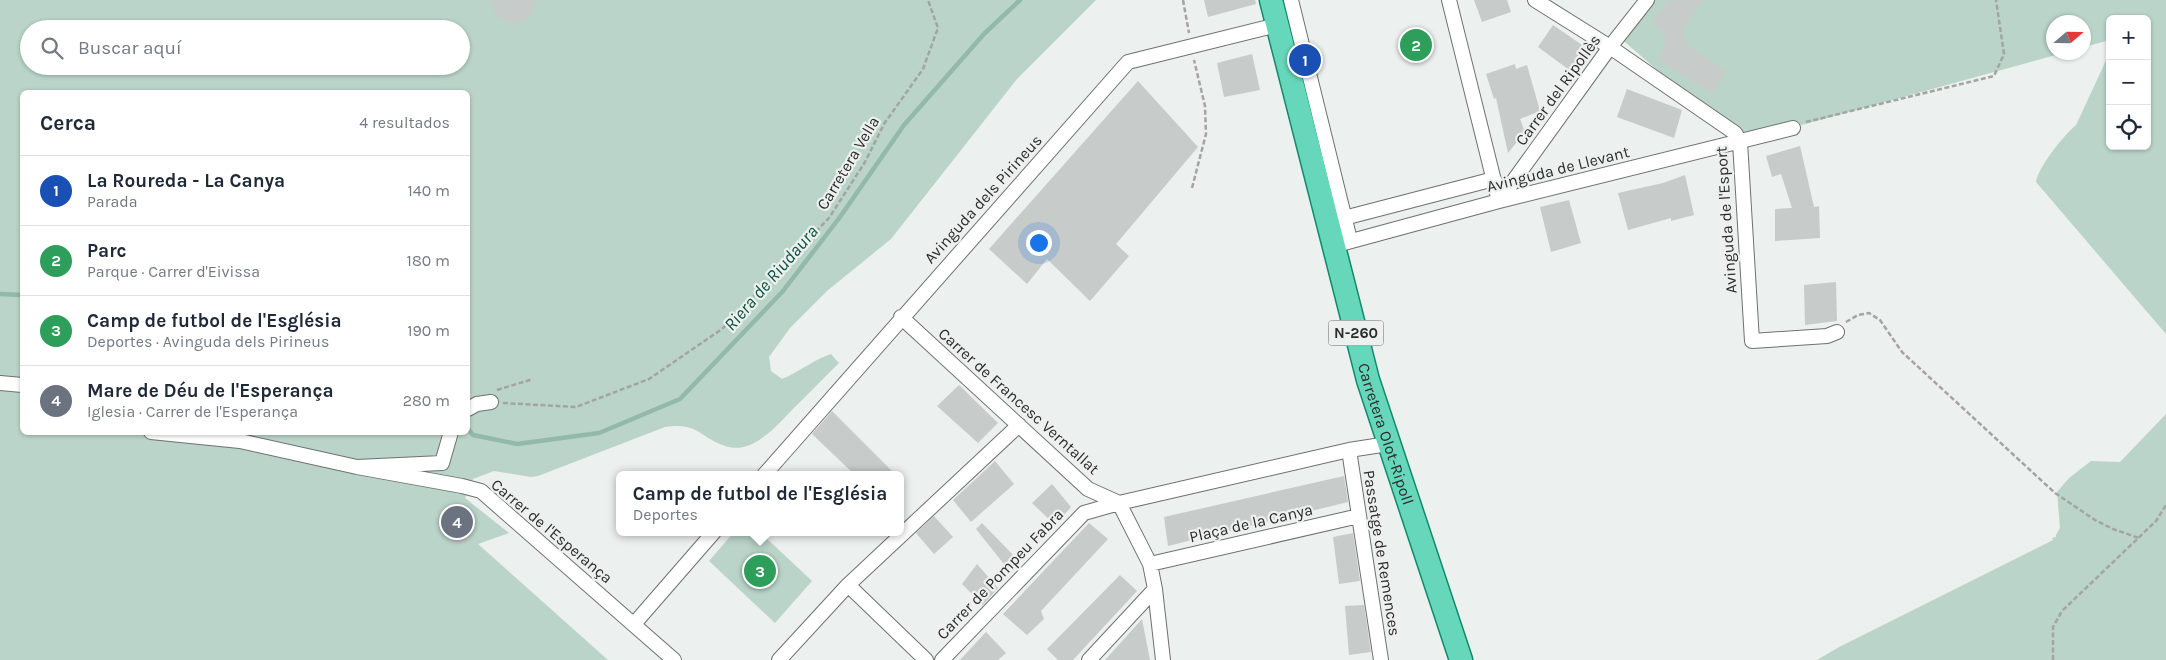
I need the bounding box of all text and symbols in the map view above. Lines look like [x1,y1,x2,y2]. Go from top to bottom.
north arrow [2046,15,2091,60]
map controls [2106,15,2151,150]
button: + [2106,15,2151,60]
search box [20,20,470,75]
pin: 2 [1400,26,1432,64]
street label: Carrer del Ripollès [1511,31,1605,149]
icon: search [38,34,66,62]
text: Buscar aquí [78,37,182,59]
pin: 1 [1289,41,1321,79]
button: − [2106,60,2151,105]
button: locate [2106,105,2151,150]
text: Cerca [40,111,96,135]
text: 4 resultados [359,113,450,132]
street label: Carretera Vella [813,113,883,213]
street label: Avinguda dels Pirineus [920,131,1046,267]
street label: Avinguda de Llevant [1485,142,1631,196]
street label: Avinguda de l'Esport [1711,146,1741,294]
text: La Roureda - La Canya [87,170,285,192]
text: 1 [53,181,59,200]
text: 140 m [408,181,450,200]
text: Parada [87,192,138,211]
water label: Riera de Riudaura [719,221,823,335]
your location [1026,230,1052,256]
text: Parc [87,240,127,262]
text: 2 [51,251,61,270]
text: 180 m [407,251,450,270]
text: Parque · Carrer d'Eivissa [87,262,260,281]
text: Camp de futbol de l'Església [87,310,342,332]
road number: N-260 [1328,320,1384,346]
text: 3 [51,321,61,340]
text: 190 m [407,321,450,340]
street label: Carrer de Francesc Verntallat [935,324,1103,478]
text: Deportes · Avinguda dels Pirineus [87,332,329,351]
street label: Carretera Olot-Ripoll [1355,361,1418,507]
text: Mare de Déu de l'Esperança [87,380,334,402]
text: 4 [51,391,61,410]
text: 280 m [403,391,450,410]
text: Iglesia · Carrer de l'Esperança [87,402,298,421]
street label: Passatge de Remences [1360,469,1404,637]
popup [616,471,904,536]
street label: Carrer de l'Esperança [488,475,616,587]
text: Camp de futbol de l'Església [633,483,887,505]
street label: Plaça de la Canya [1187,500,1315,546]
pin: 4 [441,503,473,541]
text: Deportes [633,505,698,524]
street label: Carrer de Pompeu Fabra [933,505,1067,643]
pin: 3 [744,552,776,590]

